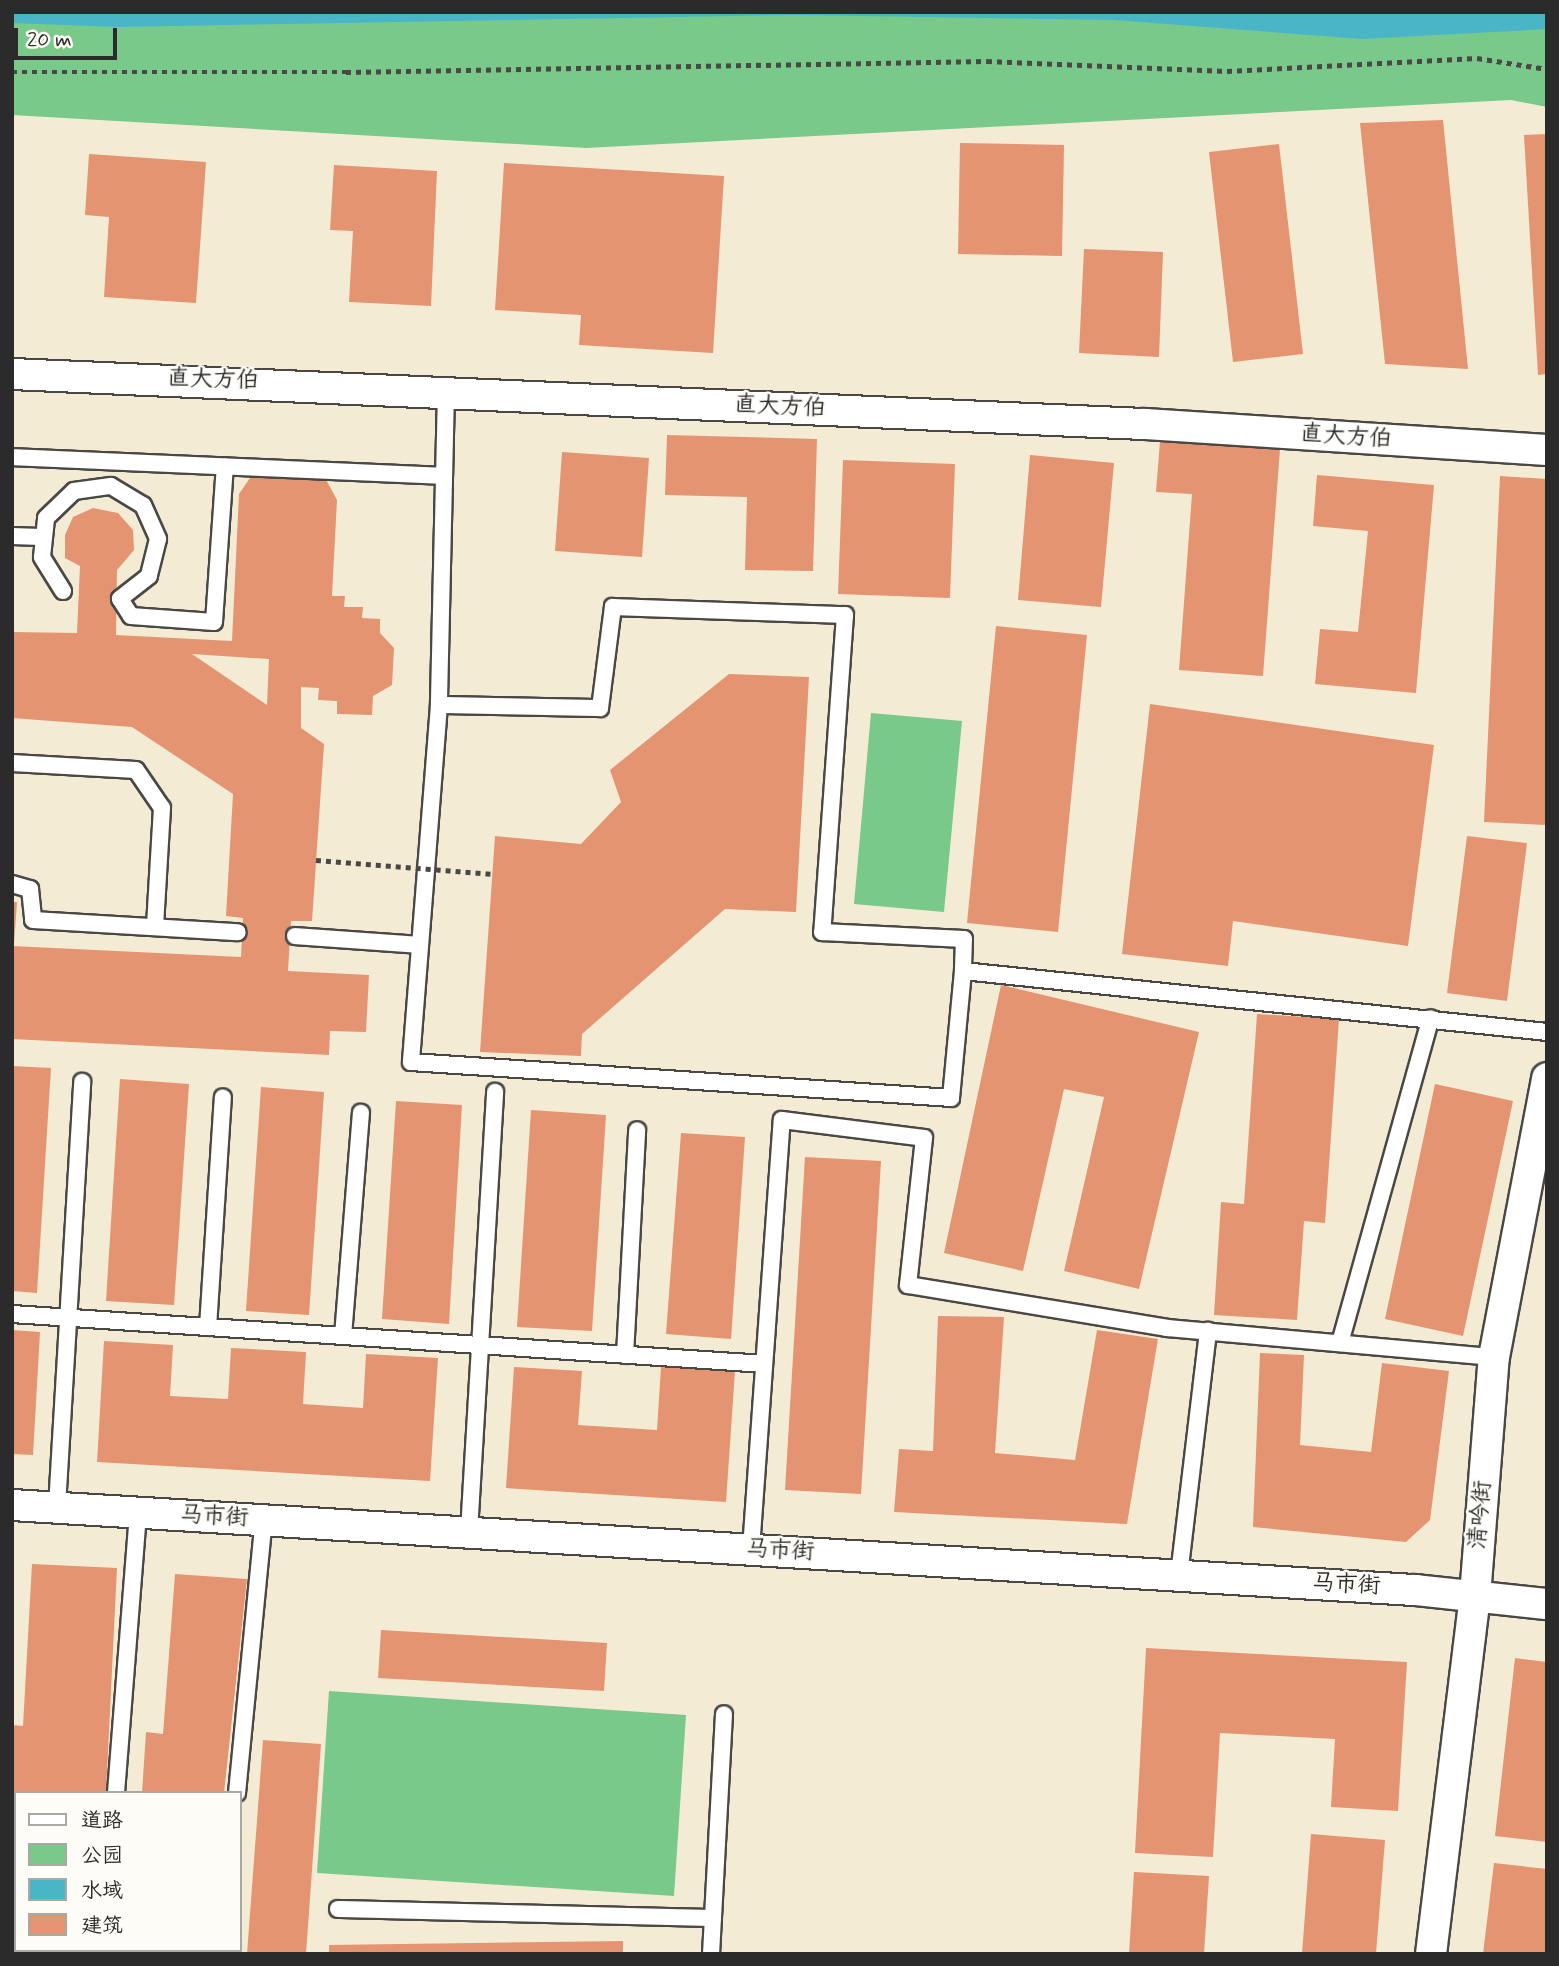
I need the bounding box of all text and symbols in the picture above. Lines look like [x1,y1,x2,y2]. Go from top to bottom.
scale bar [18,14,121,58]
text: 20 m [27,26,72,54]
street label: 直大方伯 [167,365,259,395]
street label: 直大方伯 [733,391,827,423]
street label: 直大方伯 [1299,420,1393,454]
street label: 清吟街 [1464,1479,1498,1551]
street label: 马市街 [179,1501,249,1533]
street label: 马市街 [745,1535,815,1567]
street label: 马市街 [1311,1569,1381,1601]
legend [14,1791,242,1952]
text: 道路 [81,1807,123,1835]
text: 公园 [81,1842,123,1870]
text: 水域 [81,1877,123,1905]
text: 建筑 [81,1912,123,1940]

